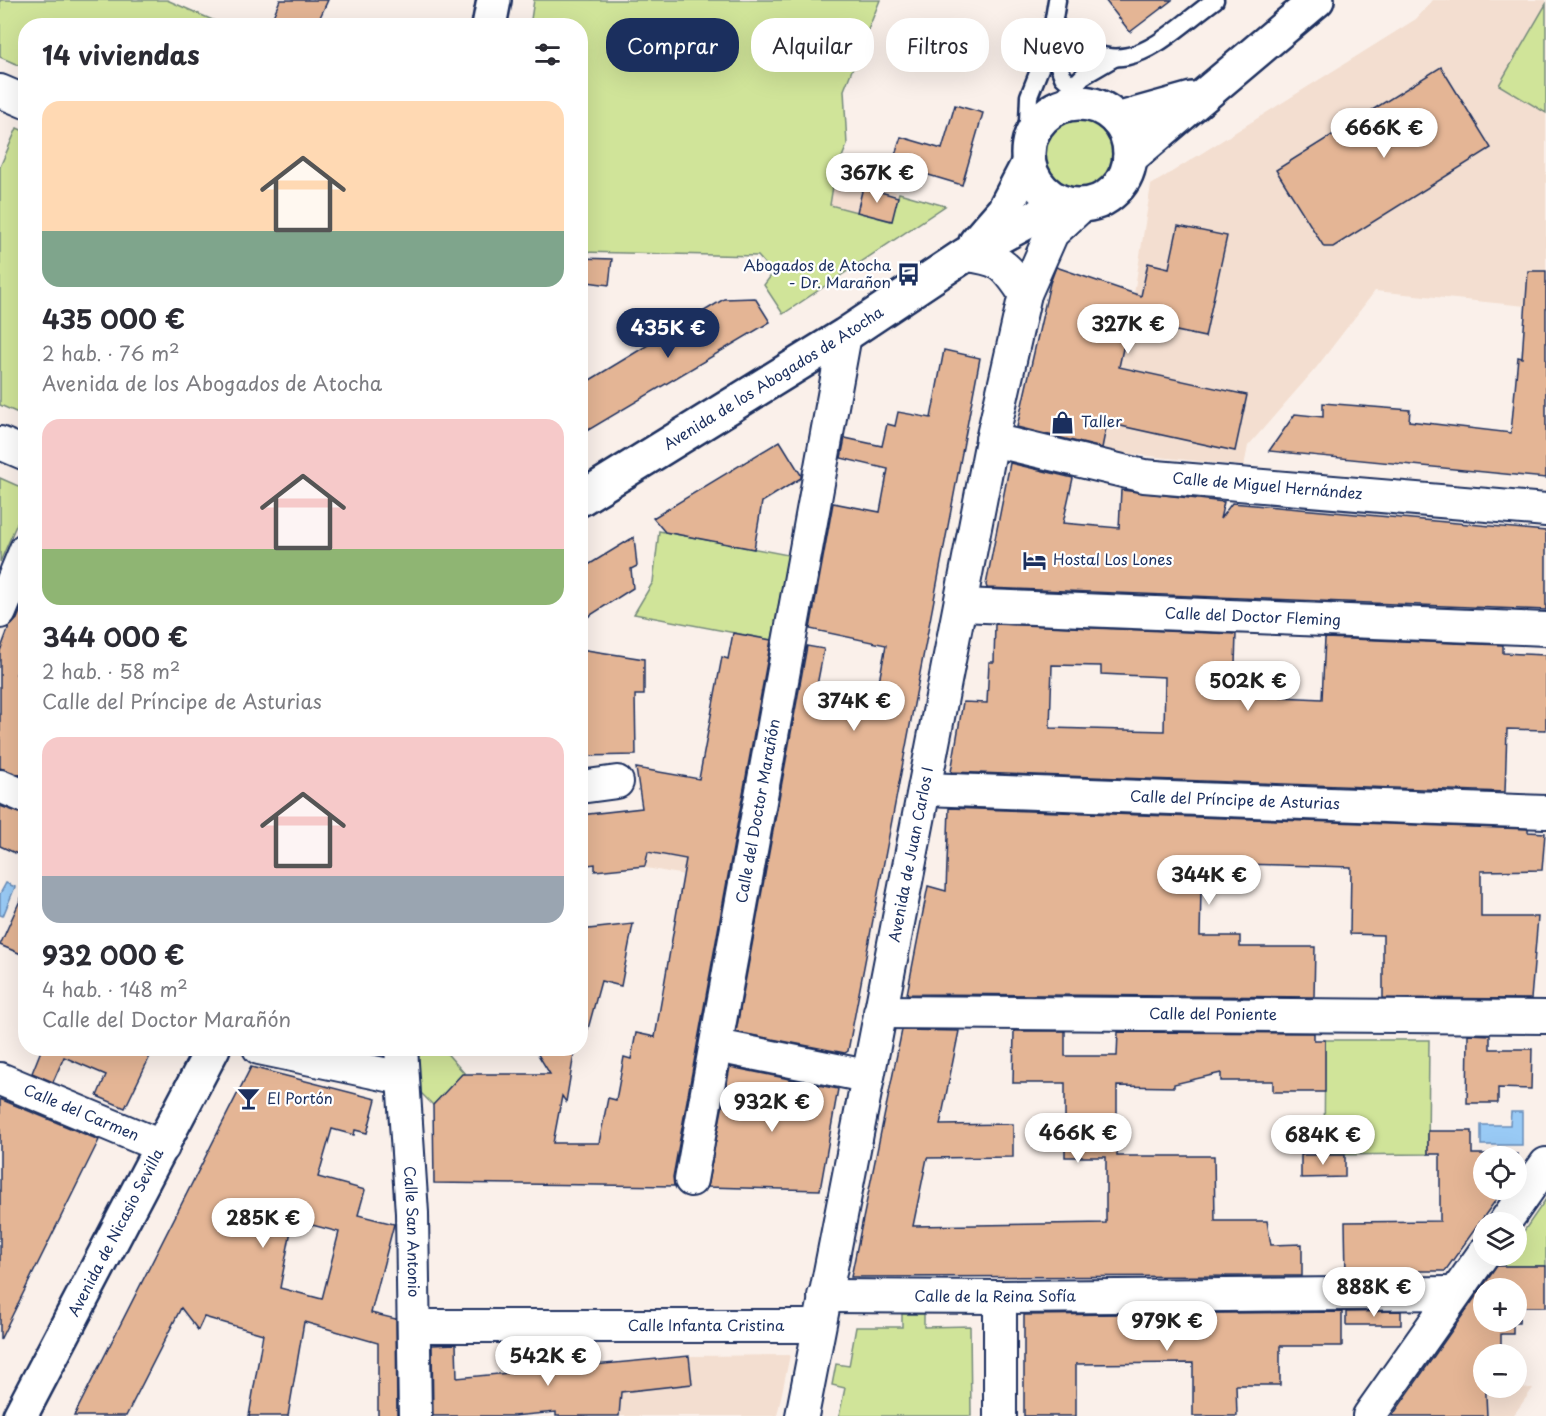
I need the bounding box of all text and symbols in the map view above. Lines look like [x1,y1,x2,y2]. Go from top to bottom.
chip: Comprar [606,18,739,72]
chip: Alquilar [751,18,874,72]
chip: Filtros [886,18,989,72]
chip: Nuevo [1001,18,1106,72]
text: 14 viviendas [42,35,200,74]
icon: filters [531,38,564,71]
pin: 666K € [1335,108,1433,159]
text: 666K € [1345,112,1423,142]
icon: home [249,140,357,248]
pin: 367K € [828,153,926,204]
text: 367K € [840,157,914,187]
place label: Abogados de Atocha - Dr. Marañon [743,253,892,293]
bus stop icon: Abogados de Atocha - Dr. Marañon [896,262,922,288]
text: 435 000 € [42,299,185,338]
street label: Avenida de los Abogados de Atocha [658,299,888,455]
pin: 327K € [1079,304,1177,355]
pin: 435K € [619,308,717,359]
text: 327K € [1091,308,1165,338]
text: 435K € [630,312,706,342]
text: 2 hab. · 76 m² [42,338,179,368]
text: Avenida de los Abogados de Atocha [42,368,382,398]
shop icon: Taller [1050,409,1076,435]
place label: Taller [1081,409,1122,432]
icon: home [249,458,357,566]
street label: Calle de Miguel Hernández [1172,465,1363,504]
hotel icon: Hostal Los Lones [1022,547,1048,573]
place label: Hostal Los Lones [1053,547,1173,570]
street label: Calle del Doctor Fleming [1164,600,1341,631]
text: 344 000 € [42,617,188,656]
text: 2 hab. · 58 m² [42,656,180,686]
pin: 502K € [1199,661,1297,712]
text: 502K € [1209,665,1287,695]
pin: 374K € [805,681,903,732]
text: 374K € [817,685,891,715]
text: Calle del Príncipe de Asturias [42,686,322,716]
street label: Calle del Doctor Marañón [729,717,785,905]
street label: Avenida de Juan Carlos I [881,764,938,944]
icon: home [249,776,357,884]
street label: Calle del Príncipe de Asturias [1129,784,1340,814]
pin: 344K € [1160,855,1258,906]
text: 344K € [1171,859,1247,889]
text: 932 000 € [42,935,185,974]
text: 4 hab. · 148 m² [42,974,188,1004]
street label: Calle del Poniente [1149,1001,1277,1025]
text: Calle del Doctor Marañón [42,1004,291,1034]
street label: Calle del Carmen [20,1077,143,1146]
pin: 932K € [723,1082,821,1133]
bar icon: El Portón [236,1086,262,1112]
place label: El Portón [267,1086,333,1109]
text: 932K € [734,1086,810,1116]
pin: 466K € [1029,1113,1127,1164]
pin: 684K € [1274,1115,1372,1166]
text: 466K € [1039,1117,1117,1147]
text: 684K € [1285,1119,1361,1149]
street label: Avenida de Nicasio Sevilla [61,1143,169,1320]
map controls [1473,1146,1527,1398]
button: locate [1473,1146,1527,1200]
street label: Calle San Antonio [399,1165,426,1297]
pin: 285K € [214,1198,312,1249]
text: 285K € [226,1202,300,1232]
button: layers [1473,1212,1527,1266]
pin: 888K € [1325,1267,1423,1318]
text: 888K € [1336,1271,1412,1301]
button: + [1473,1278,1527,1332]
street label: Calle de la Reina Sofía [914,1283,1076,1307]
pin: 979K € [1118,1301,1216,1352]
text: 979K € [1131,1305,1203,1335]
street label: Calle Infanta Cristina [628,1313,785,1336]
pin: 542K € [499,1336,597,1387]
text: 542K € [509,1340,587,1370]
button: − [1473,1344,1527,1398]

